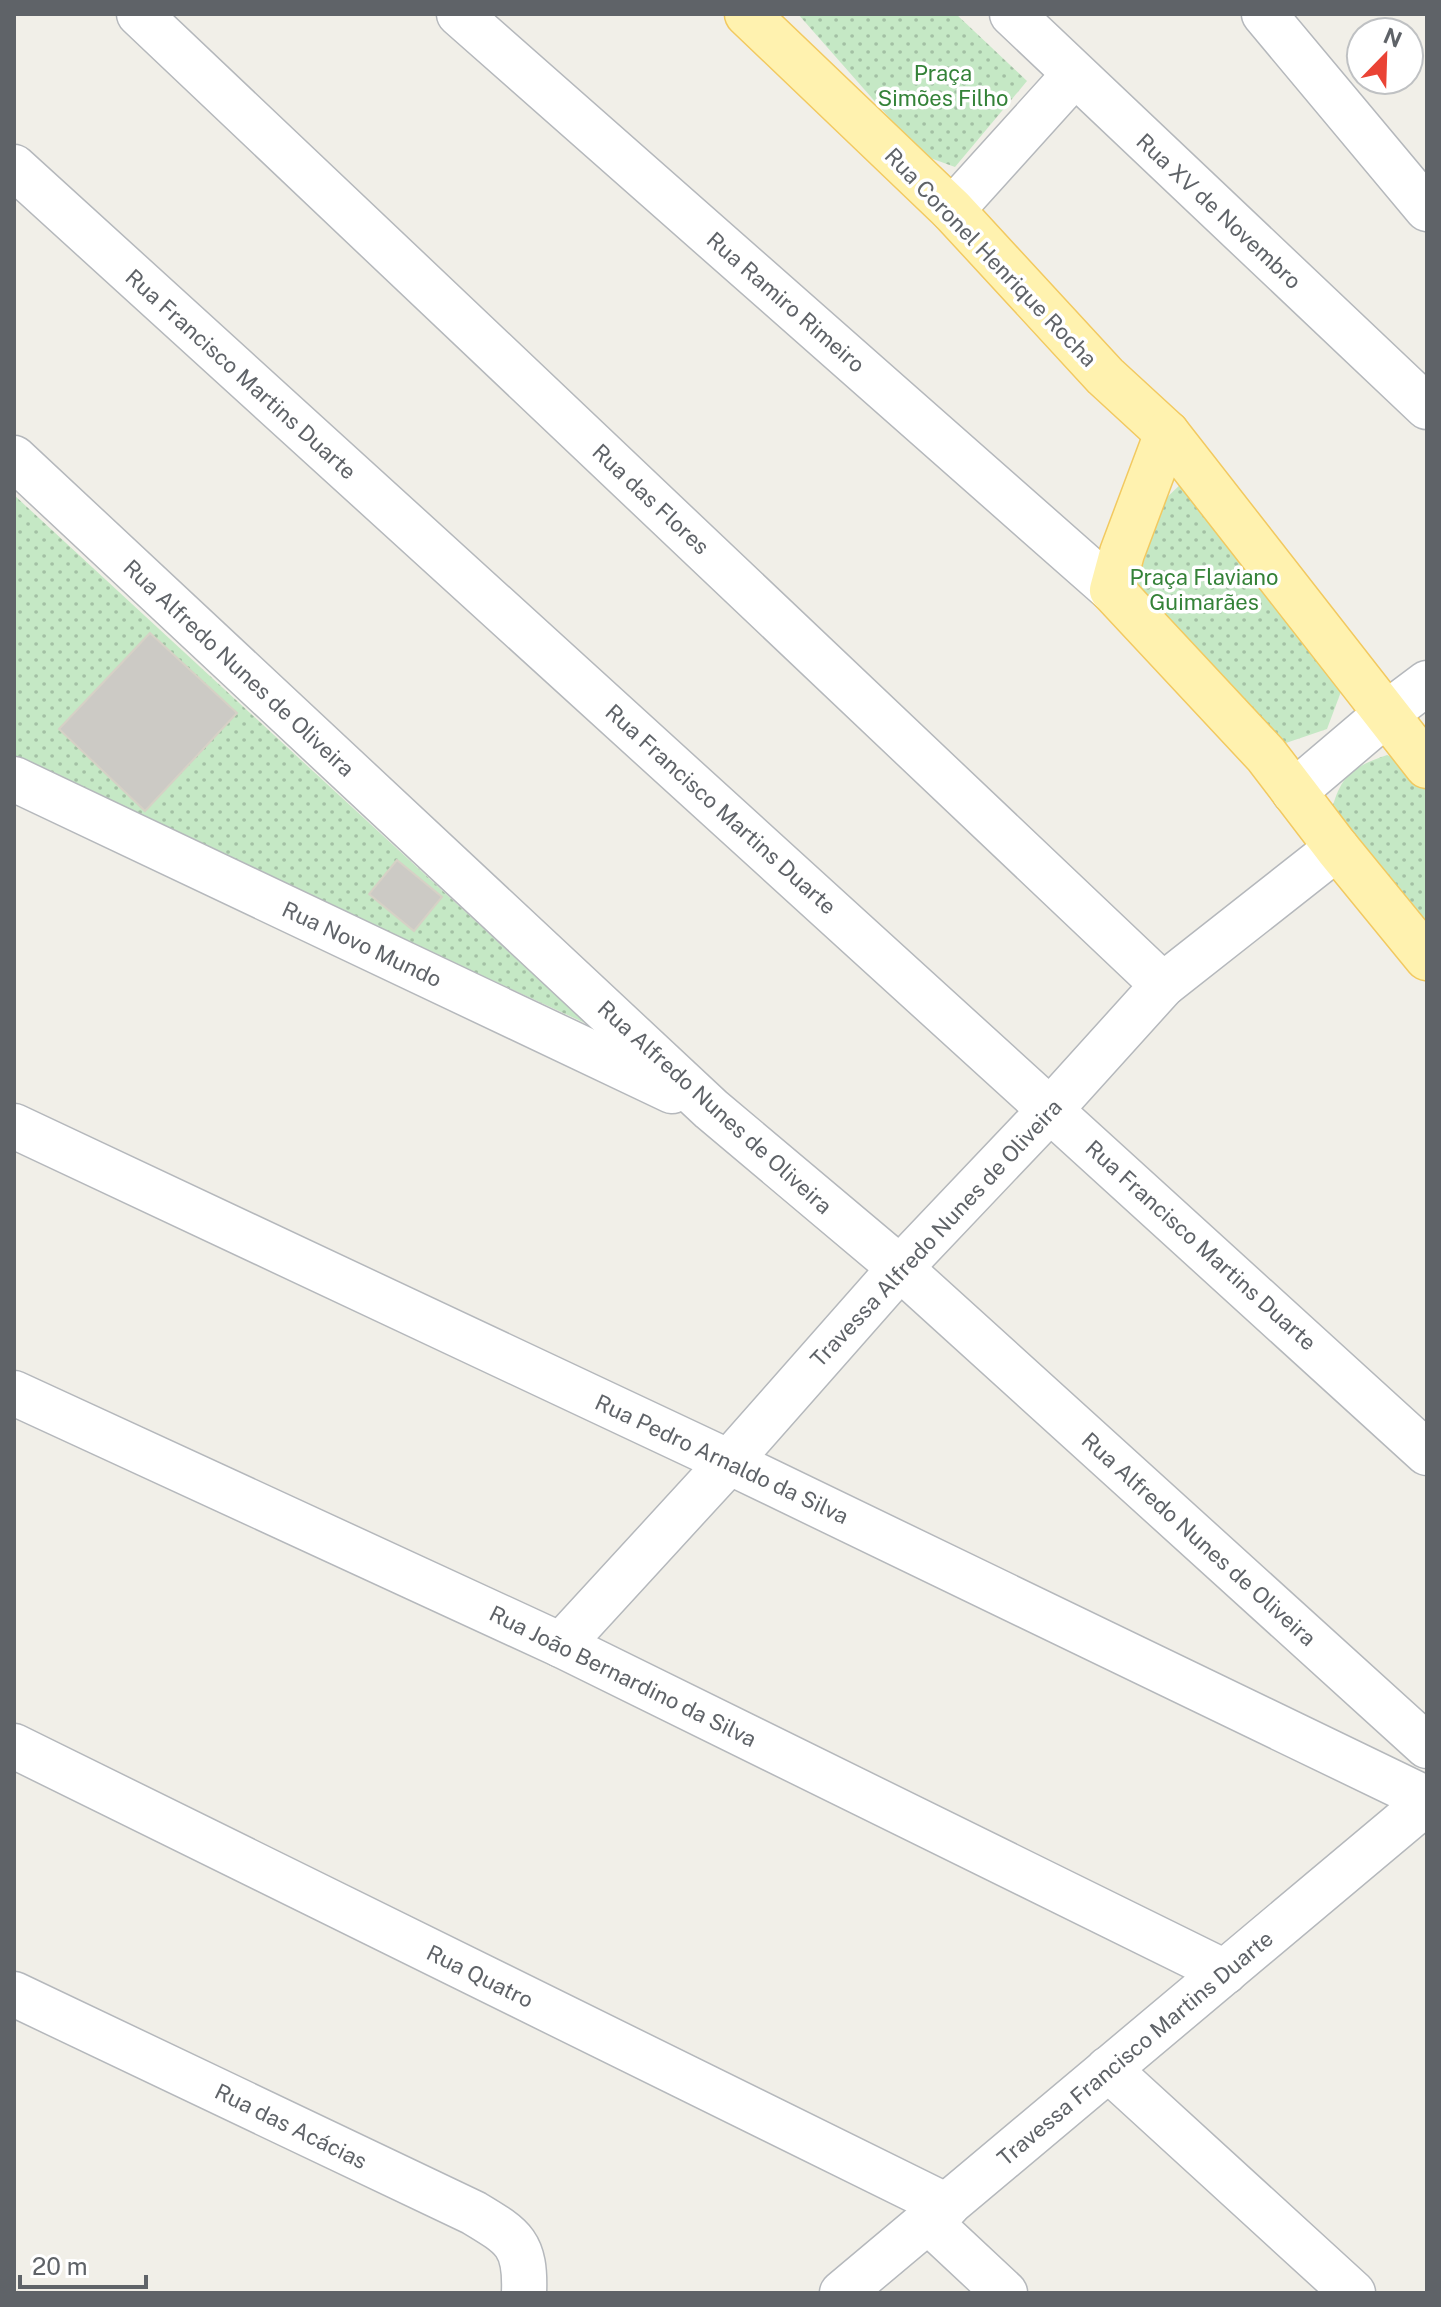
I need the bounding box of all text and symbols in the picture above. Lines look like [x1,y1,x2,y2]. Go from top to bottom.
north arrow [1345,16,1425,96]
text: N [1380,22,1406,53]
park label: Praça Simões Filho [878,60,1008,111]
street label: Rua XV de Novembro [1131,128,1307,294]
street label: Rua Coronel Henrique Rocha [880,142,1102,372]
street label: Rua Ramiro Rimeiro [702,226,870,378]
street label: Rua Francisco Martins Duarte [120,264,362,484]
street label: Rua das Flores [587,438,715,560]
street label: Rua Alfredo Nunes de Oliveira [118,554,360,782]
park label: Praça Flaviano Guimarães [1130,564,1278,615]
street label: Rua Francisco Martins Duarte [600,699,842,919]
street label: Rua Novo Mundo [278,896,446,992]
street label: Rua Alfredo Nunes de Oliveira [593,995,837,1219]
street label: Travessa Alfredo Nunes de Oliveira [805,1094,1067,1372]
street label: Rua Francisco Martins Duarte [1080,1135,1322,1355]
street label: Rua Pedro Arnaldo da Silva [591,1389,853,1529]
street label: Rua Alfredo Nunes de Oliveira [1077,1427,1321,1651]
street label: Rua João Bernardino da Silva [485,1600,761,1752]
street label: Travessa Francisco Martins Duarte [992,1925,1278,2171]
street label: Rua Quatro [422,1939,538,2013]
street label: Rua das Acácias [211,2078,371,2174]
scale bar [20,2239,146,2289]
text: 20 m [32,2252,88,2280]

